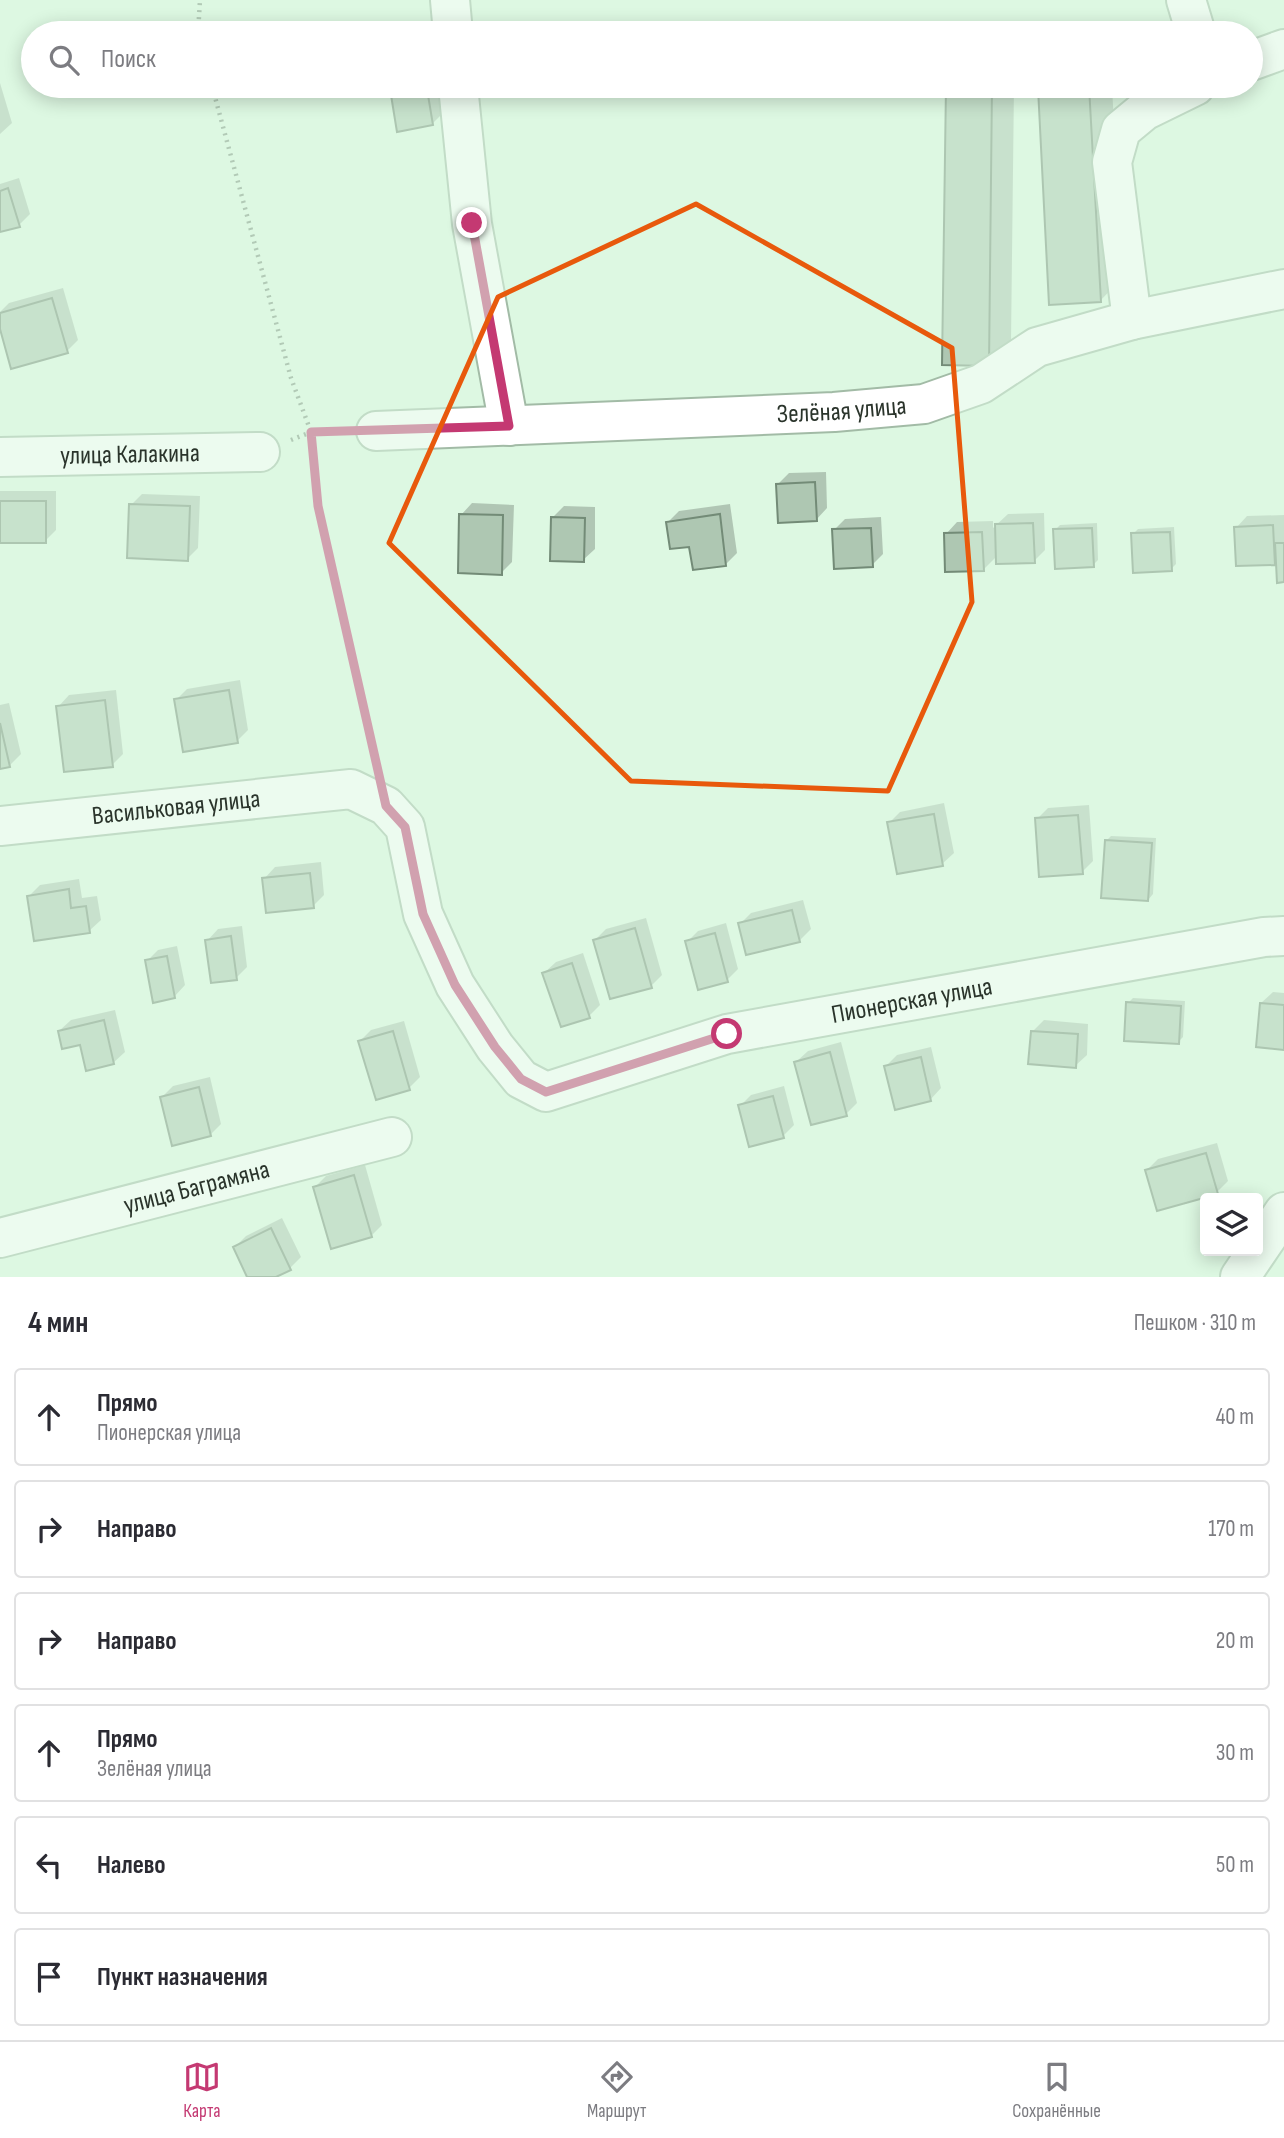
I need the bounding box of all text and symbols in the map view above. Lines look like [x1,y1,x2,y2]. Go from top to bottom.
search box [21,21,1263,98]
icon: search [45,41,83,79]
text: Поиск [101,44,156,75]
route end [456,207,487,238]
street label: Зелёная улица [776,390,908,430]
street label: улица Калакина [60,438,200,471]
street label: Васильковая улица [90,783,262,832]
street label: Пионерская улица [829,971,995,1030]
route start [711,1018,742,1049]
street label: улица Баграмяна [120,1154,273,1221]
map controls [1200,1193,1263,1256]
button: layers [1200,1193,1263,1256]
text: 4 мин [28,1305,88,1341]
text: Пешком · 310 m [1134,1309,1256,1337]
text: Прямо [97,1388,158,1419]
icon: ahead [30,1398,68,1436]
text: 40 m [1216,1403,1254,1431]
text: Пионерская улица [97,1419,241,1447]
icon: right [30,1510,68,1548]
text: Направо [97,1514,176,1545]
text: 170 m [1208,1515,1254,1543]
icon: right [30,1622,68,1660]
text: Направо [97,1626,176,1657]
text: 20 m [1216,1627,1254,1655]
text: Прямо [97,1724,158,1755]
icon: ahead [30,1734,68,1772]
text: 30 m [1216,1739,1254,1767]
text: Зелёная улица [97,1755,212,1783]
icon: left [30,1846,68,1884]
text: Налево [97,1850,166,1881]
text: 50 m [1216,1851,1254,1879]
icon: arrive [30,1958,68,1996]
text: Пункт назначения [97,1962,268,1993]
tab: Карта [183,2058,221,2123]
tab: Маршрут [587,2058,646,2123]
tab: Сохранённые [1012,2058,1101,2123]

